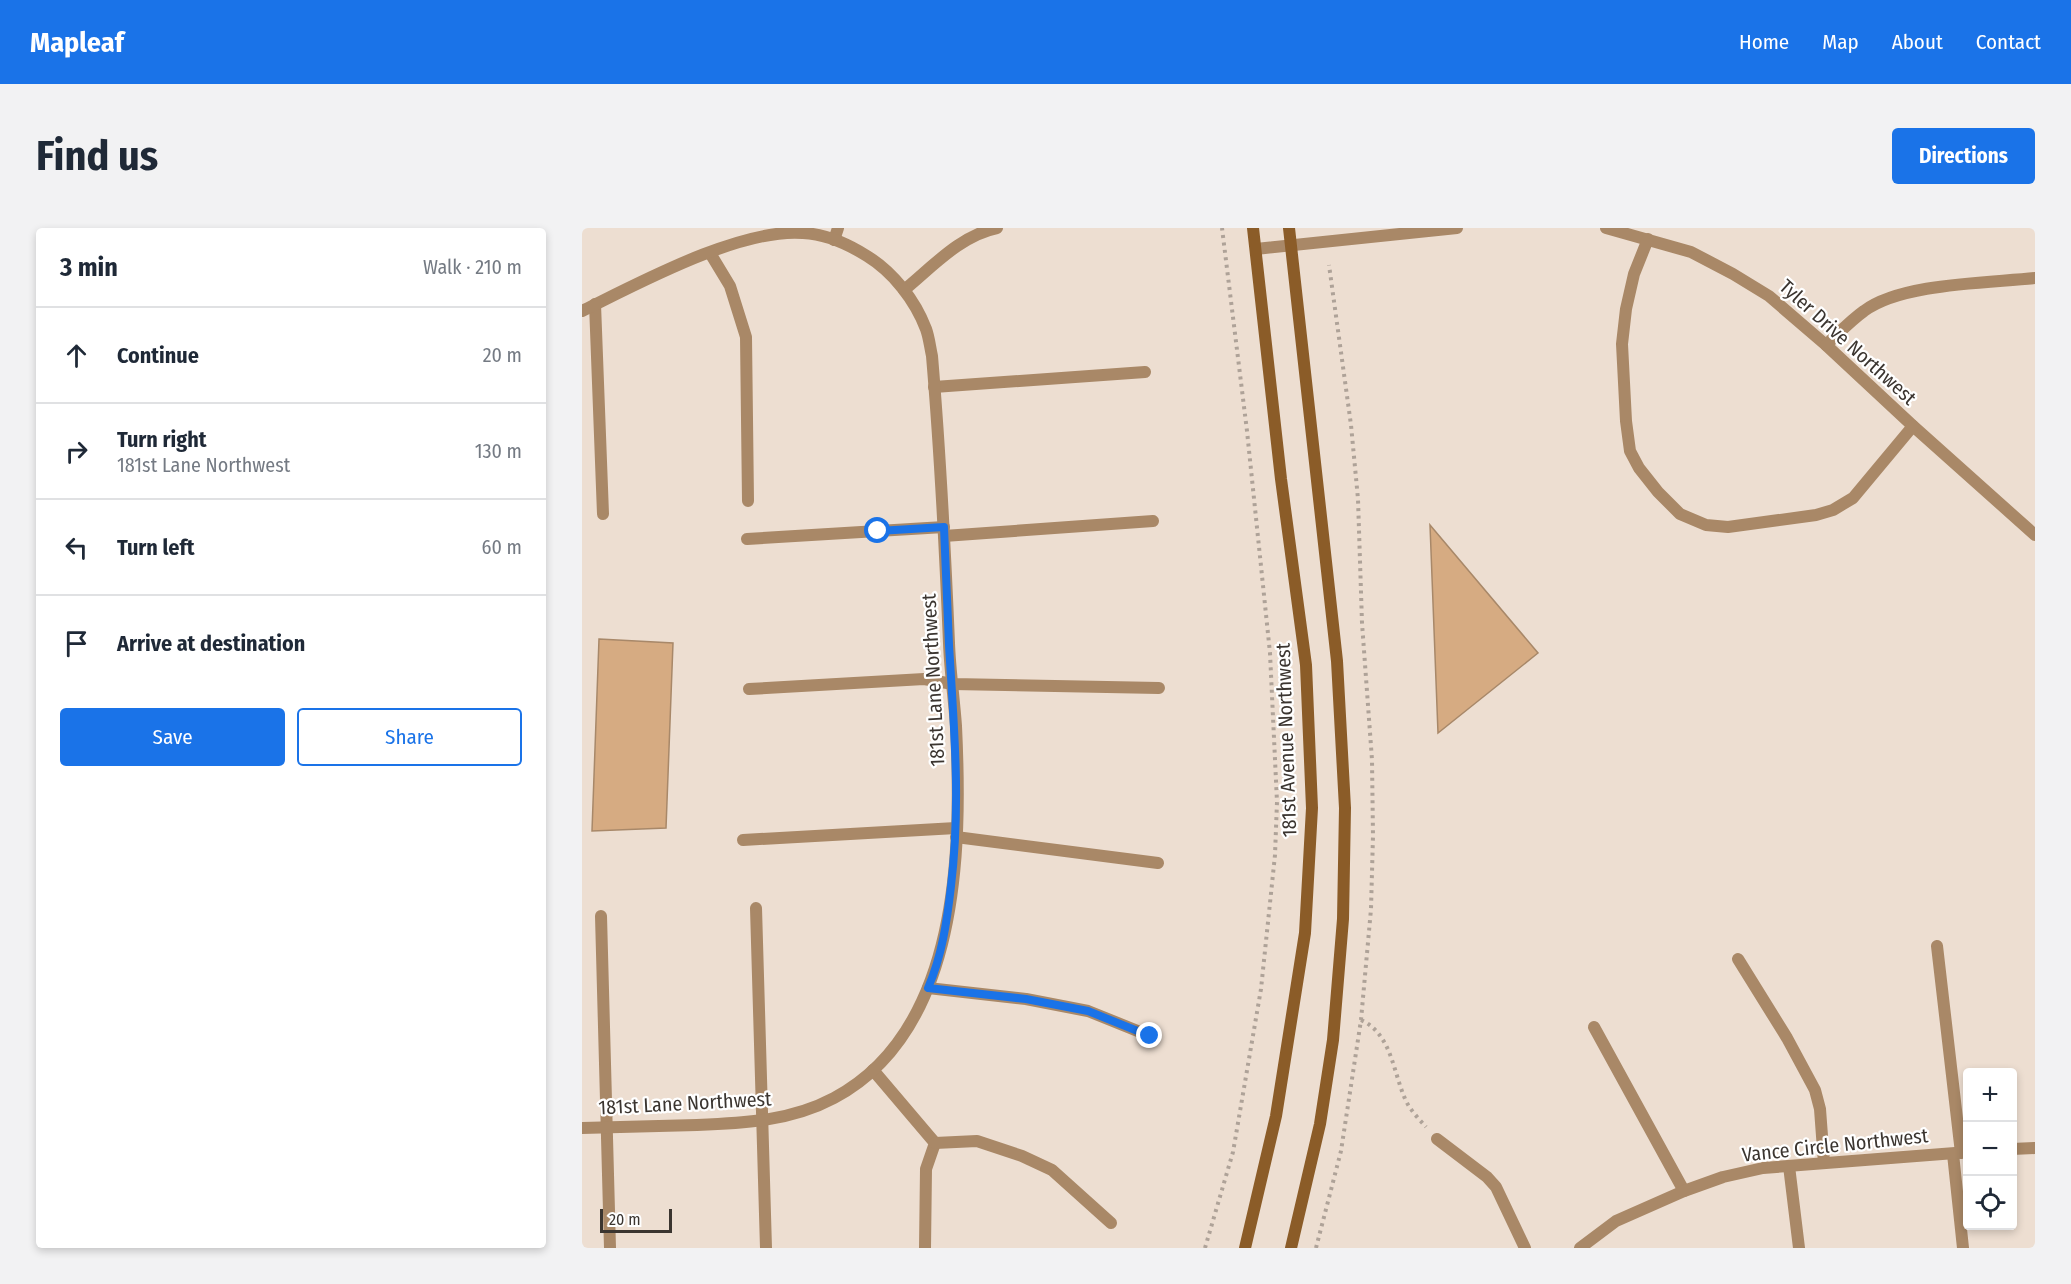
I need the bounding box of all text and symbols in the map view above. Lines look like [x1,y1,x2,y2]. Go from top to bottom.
text: Mapleaf [30,26,124,59]
text: Home [1739,29,1789,55]
text: Map [1822,29,1859,55]
text: About [1892,29,1943,55]
text: Contact [1976,29,2041,55]
button: Directions [1892,128,2035,184]
text: Find us [36,131,158,181]
text: 3 min [60,252,118,283]
text: Walk · 210 m [423,255,522,279]
street label: Tyler Drive Northwest [1775,274,1922,410]
icon: ahead [60,339,93,372]
text: Continue [117,342,199,369]
text: 20 m [483,343,522,367]
text: Turn right [117,426,206,453]
icon: right [60,435,93,468]
text: 130 m [475,439,522,463]
text: 181st Lane Northwest [117,453,290,477]
route start [864,517,890,543]
icon: left [60,531,93,564]
text: Turn left [117,534,195,561]
text: 60 m [482,535,522,559]
street label: 181st Lane Northwest [916,592,950,767]
icon: arrive [60,627,93,660]
text: Arrive at destination [117,630,305,657]
street label: 181st Avenue Northwest [1271,642,1301,838]
button: Save [60,708,285,766]
button: Share [297,708,522,766]
route end [1136,1022,1162,1048]
map controls [1963,1068,2017,1230]
button: + [1963,1068,2017,1122]
street label: 181st Lane Northwest [598,1086,773,1120]
button: − [1963,1122,2017,1176]
street label: Vance Circle Northwest [1741,1123,1930,1167]
button: locate [1963,1176,2017,1230]
scale bar [600,1206,672,1234]
text: 20 m [609,1210,640,1229]

